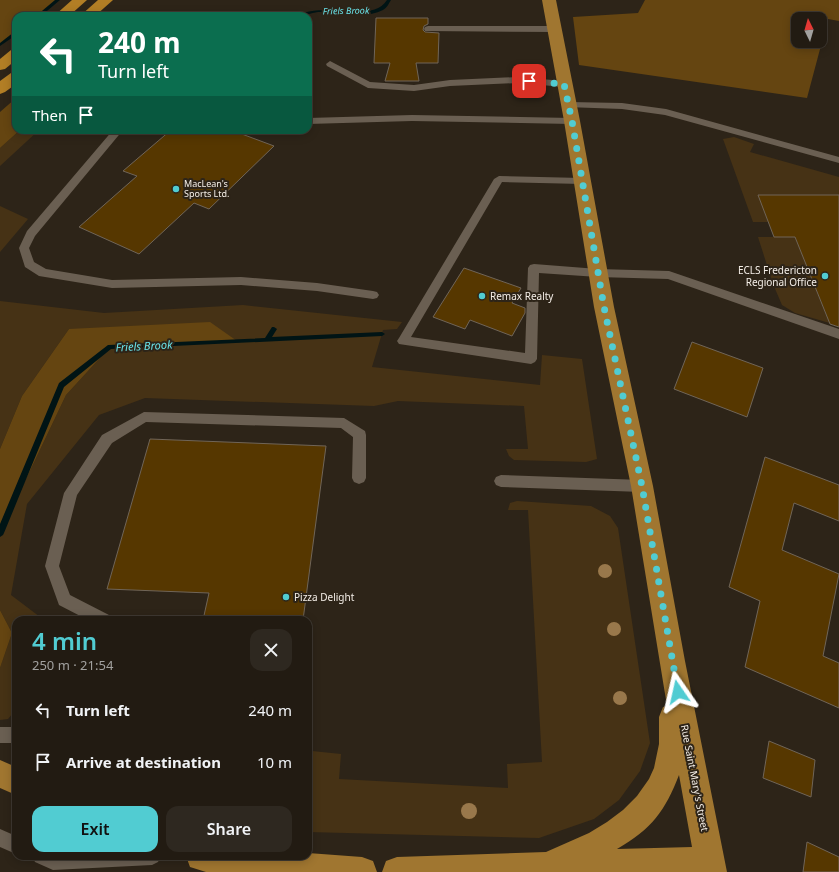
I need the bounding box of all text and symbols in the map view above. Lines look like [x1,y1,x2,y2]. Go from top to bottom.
water label: Friels Brook [323,4,370,17]
north arrow [791,12,827,48]
map controls [791,12,827,48]
text: 240 m [98,23,181,61]
icon: left [32,28,84,80]
text: Turn left [98,59,169,83]
pin [512,64,546,98]
icon: arrive [518,70,540,92]
icon: arrive [75,104,97,126]
text: Then [32,105,67,125]
place label: MacLean's Sports Ltd. [184,177,229,200]
marker: MacLean's Sports Ltd. [171,184,181,194]
place label: ECLS Fredericton Regional Office [738,263,817,289]
marker: ECLS Fredericton Regional Office [820,271,830,281]
place label: Remax Realty [490,289,554,303]
marker: Remax Realty [477,291,487,301]
water label: Friels Brook [115,336,173,354]
place label: Pizza Delight [294,590,355,604]
marker: Pizza Delight [281,592,291,602]
text: 4 min [32,624,97,657]
button: close [250,629,292,671]
text: 250 m · 21:54 [32,656,113,674]
position arrow [657,671,699,713]
icon: left [32,699,54,721]
text: Turn left [66,700,130,720]
text: 240 m [248,700,292,720]
street label: Rue Saint Mary's Street [678,724,712,833]
icon: arrive [32,751,54,773]
text: Arrive at destination [66,752,221,772]
text: 10 m [257,752,292,772]
button: Exit [32,806,158,852]
button: Share [166,806,292,852]

